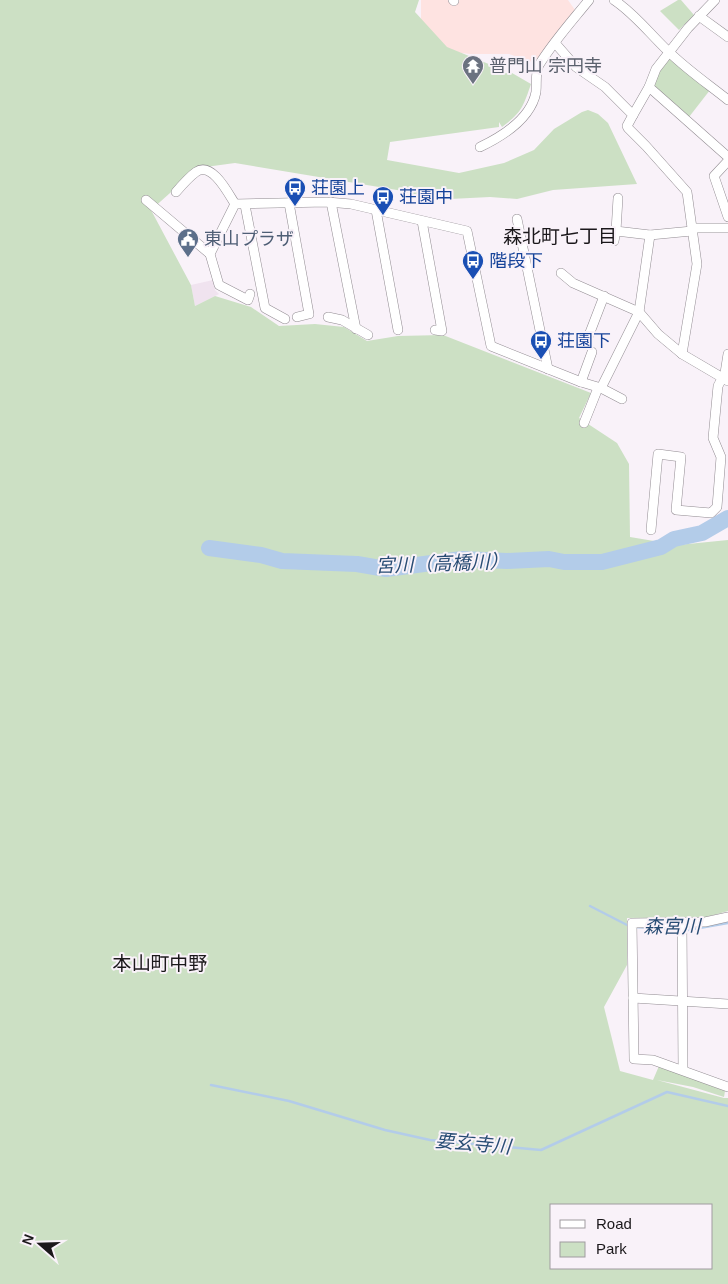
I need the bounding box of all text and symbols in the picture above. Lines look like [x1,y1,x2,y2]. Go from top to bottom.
temple icon: 普門山 宗円寺 [461,54,485,85]
place label: 普門山 宗円寺 [489,56,602,76]
bus stop icon: 荘園上 [283,176,307,207]
place label: 荘園上 [311,178,365,198]
bus stop icon: 荘園中 [371,185,395,216]
place label: 荘園中 [399,187,453,207]
district label: 森北町七丁目 [503,226,617,247]
public building icon: 東山プラザ [176,227,200,258]
place label: 東山プラザ [204,229,294,249]
bus stop icon: 階段下 [461,249,485,280]
place label: 階段下 [489,251,543,271]
bus stop icon: 荘園下 [529,329,553,360]
place label: 荘園下 [557,331,611,351]
water label: 宮川（高橋川） [375,551,509,576]
water label: 森宮川 [643,916,702,937]
district label: 本山町中野 [112,953,208,974]
water label: 要玄寺川 [434,1130,514,1157]
legend [550,1204,713,1269]
text: Road [596,1215,632,1232]
north arrow [15,1219,65,1269]
text: N [19,1232,37,1247]
text: Park [596,1240,627,1257]

